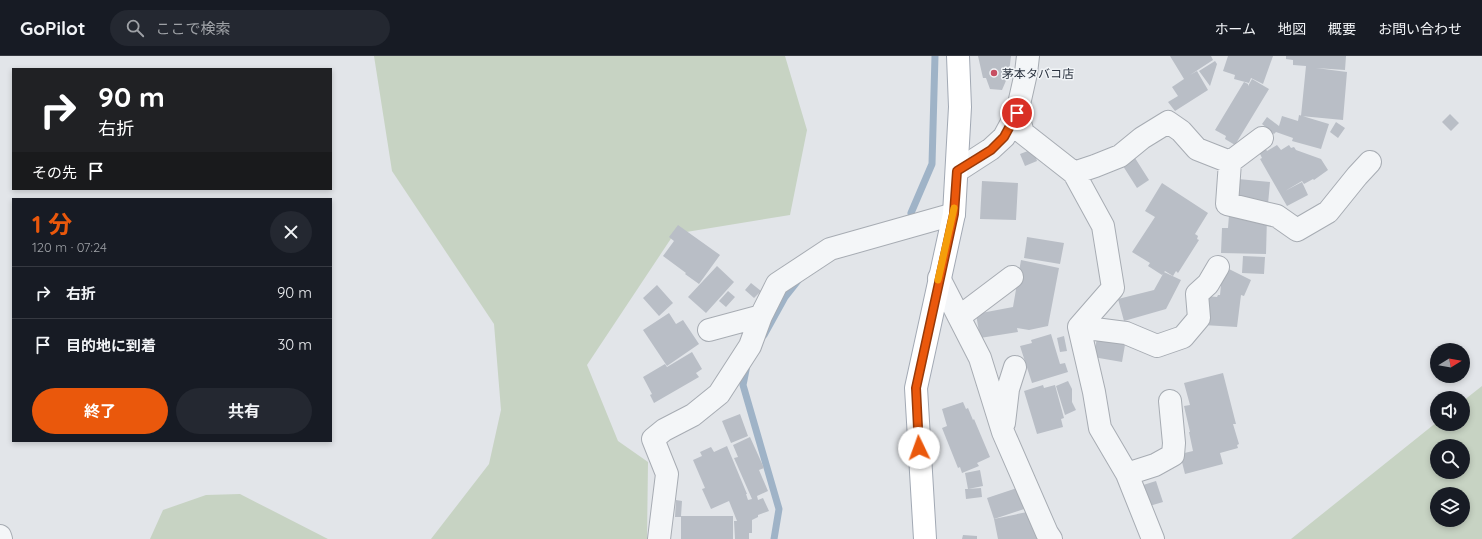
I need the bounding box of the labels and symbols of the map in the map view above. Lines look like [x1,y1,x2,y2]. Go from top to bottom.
place label: 茅本タバコ店 [1002,66,1074,81]
marker: 茅本タバコ店 [989,68,999,78]
pin [1000,96,1034,130]
north arrow [1430,343,1470,383]
position arrow [898,427,940,469]

